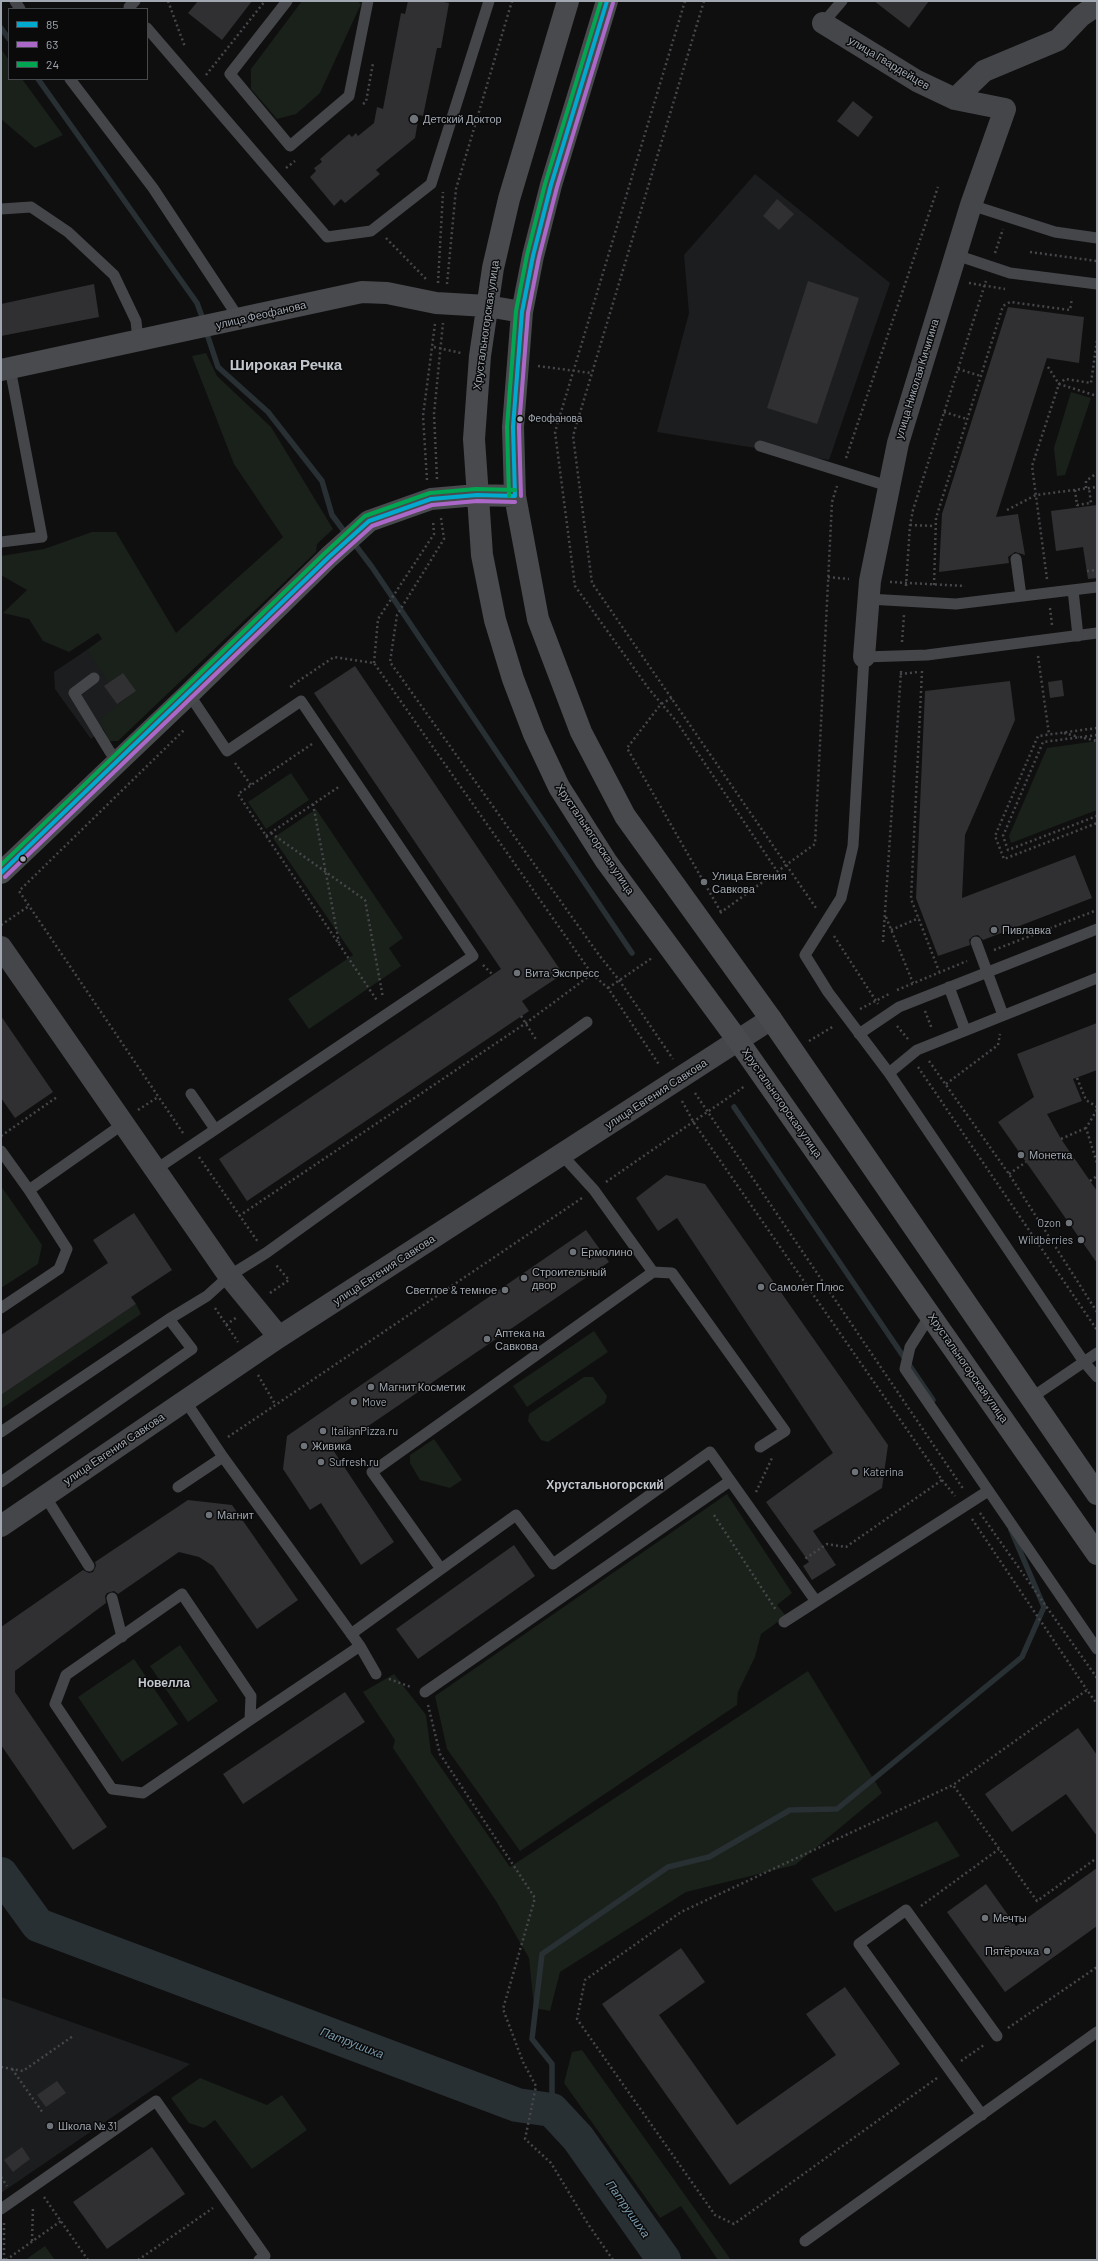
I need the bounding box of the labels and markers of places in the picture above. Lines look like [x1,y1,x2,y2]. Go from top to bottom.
place label: Детский Доктор [423,112,502,126]
marker: Детский Доктор [408,113,420,125]
place label: Феофанова [528,413,582,425]
marker: Феофанова [515,414,525,424]
unlabelled marker [18,854,28,864]
place label: Улица Евгения Савкова [712,869,787,895]
marker: Улица Евгения Савкова [699,877,709,887]
place label: Пивлавка [1002,923,1051,937]
marker: Пивлавка [989,925,999,935]
place label: Вита Экспресс [525,966,599,980]
marker: Вита Экспресс [512,968,522,978]
place label: Монетка [1029,1148,1072,1162]
marker: Монетка [1016,1150,1026,1160]
place label: Ozon [1037,1216,1061,1230]
marker: Ozon [1064,1218,1074,1228]
place label: Wildberries [1018,1233,1073,1247]
marker: Wildberries [1076,1235,1086,1245]
place label: Ермолино [581,1245,633,1259]
marker: Ермолино [568,1247,578,1257]
place label: Строительный двор [532,1265,606,1291]
marker: Строительный двор [519,1273,529,1283]
place label: Самолет Плюс [769,1280,844,1294]
marker: Самолет Плюс [756,1282,766,1292]
place label: Светлое & темное [405,1283,497,1297]
marker: Светлое & темное [500,1285,510,1295]
place label: Аптека на Савкова [495,1326,545,1352]
marker: Аптека на Савкова [482,1334,492,1344]
place label: Магнит Косметик [379,1380,465,1394]
marker: Магнит Косметик [366,1382,376,1392]
place label: Move [362,1395,387,1409]
marker: Move [349,1397,359,1407]
place label: ItalianPizza.ru [331,1424,398,1438]
marker: ItalianPizza.ru [318,1426,328,1436]
place label: Живика [312,1439,351,1453]
marker: Живика [299,1441,309,1451]
place label: Sufresh.ru [329,1455,379,1469]
marker: Sufresh.ru [316,1457,326,1467]
place label: Katerina [863,1465,903,1479]
marker: Katerina [850,1467,860,1477]
place label: Магнит [217,1508,254,1522]
marker: Магнит [204,1510,214,1520]
place label: Мечты [993,1911,1027,1925]
marker: Мечты [980,1913,990,1923]
place label: Пятёрочка [985,1944,1039,1958]
marker: Пятёрочка [1042,1946,1052,1956]
place label: Школа № 31 [58,2119,117,2133]
marker: Школа № 31 [45,2121,55,2131]

